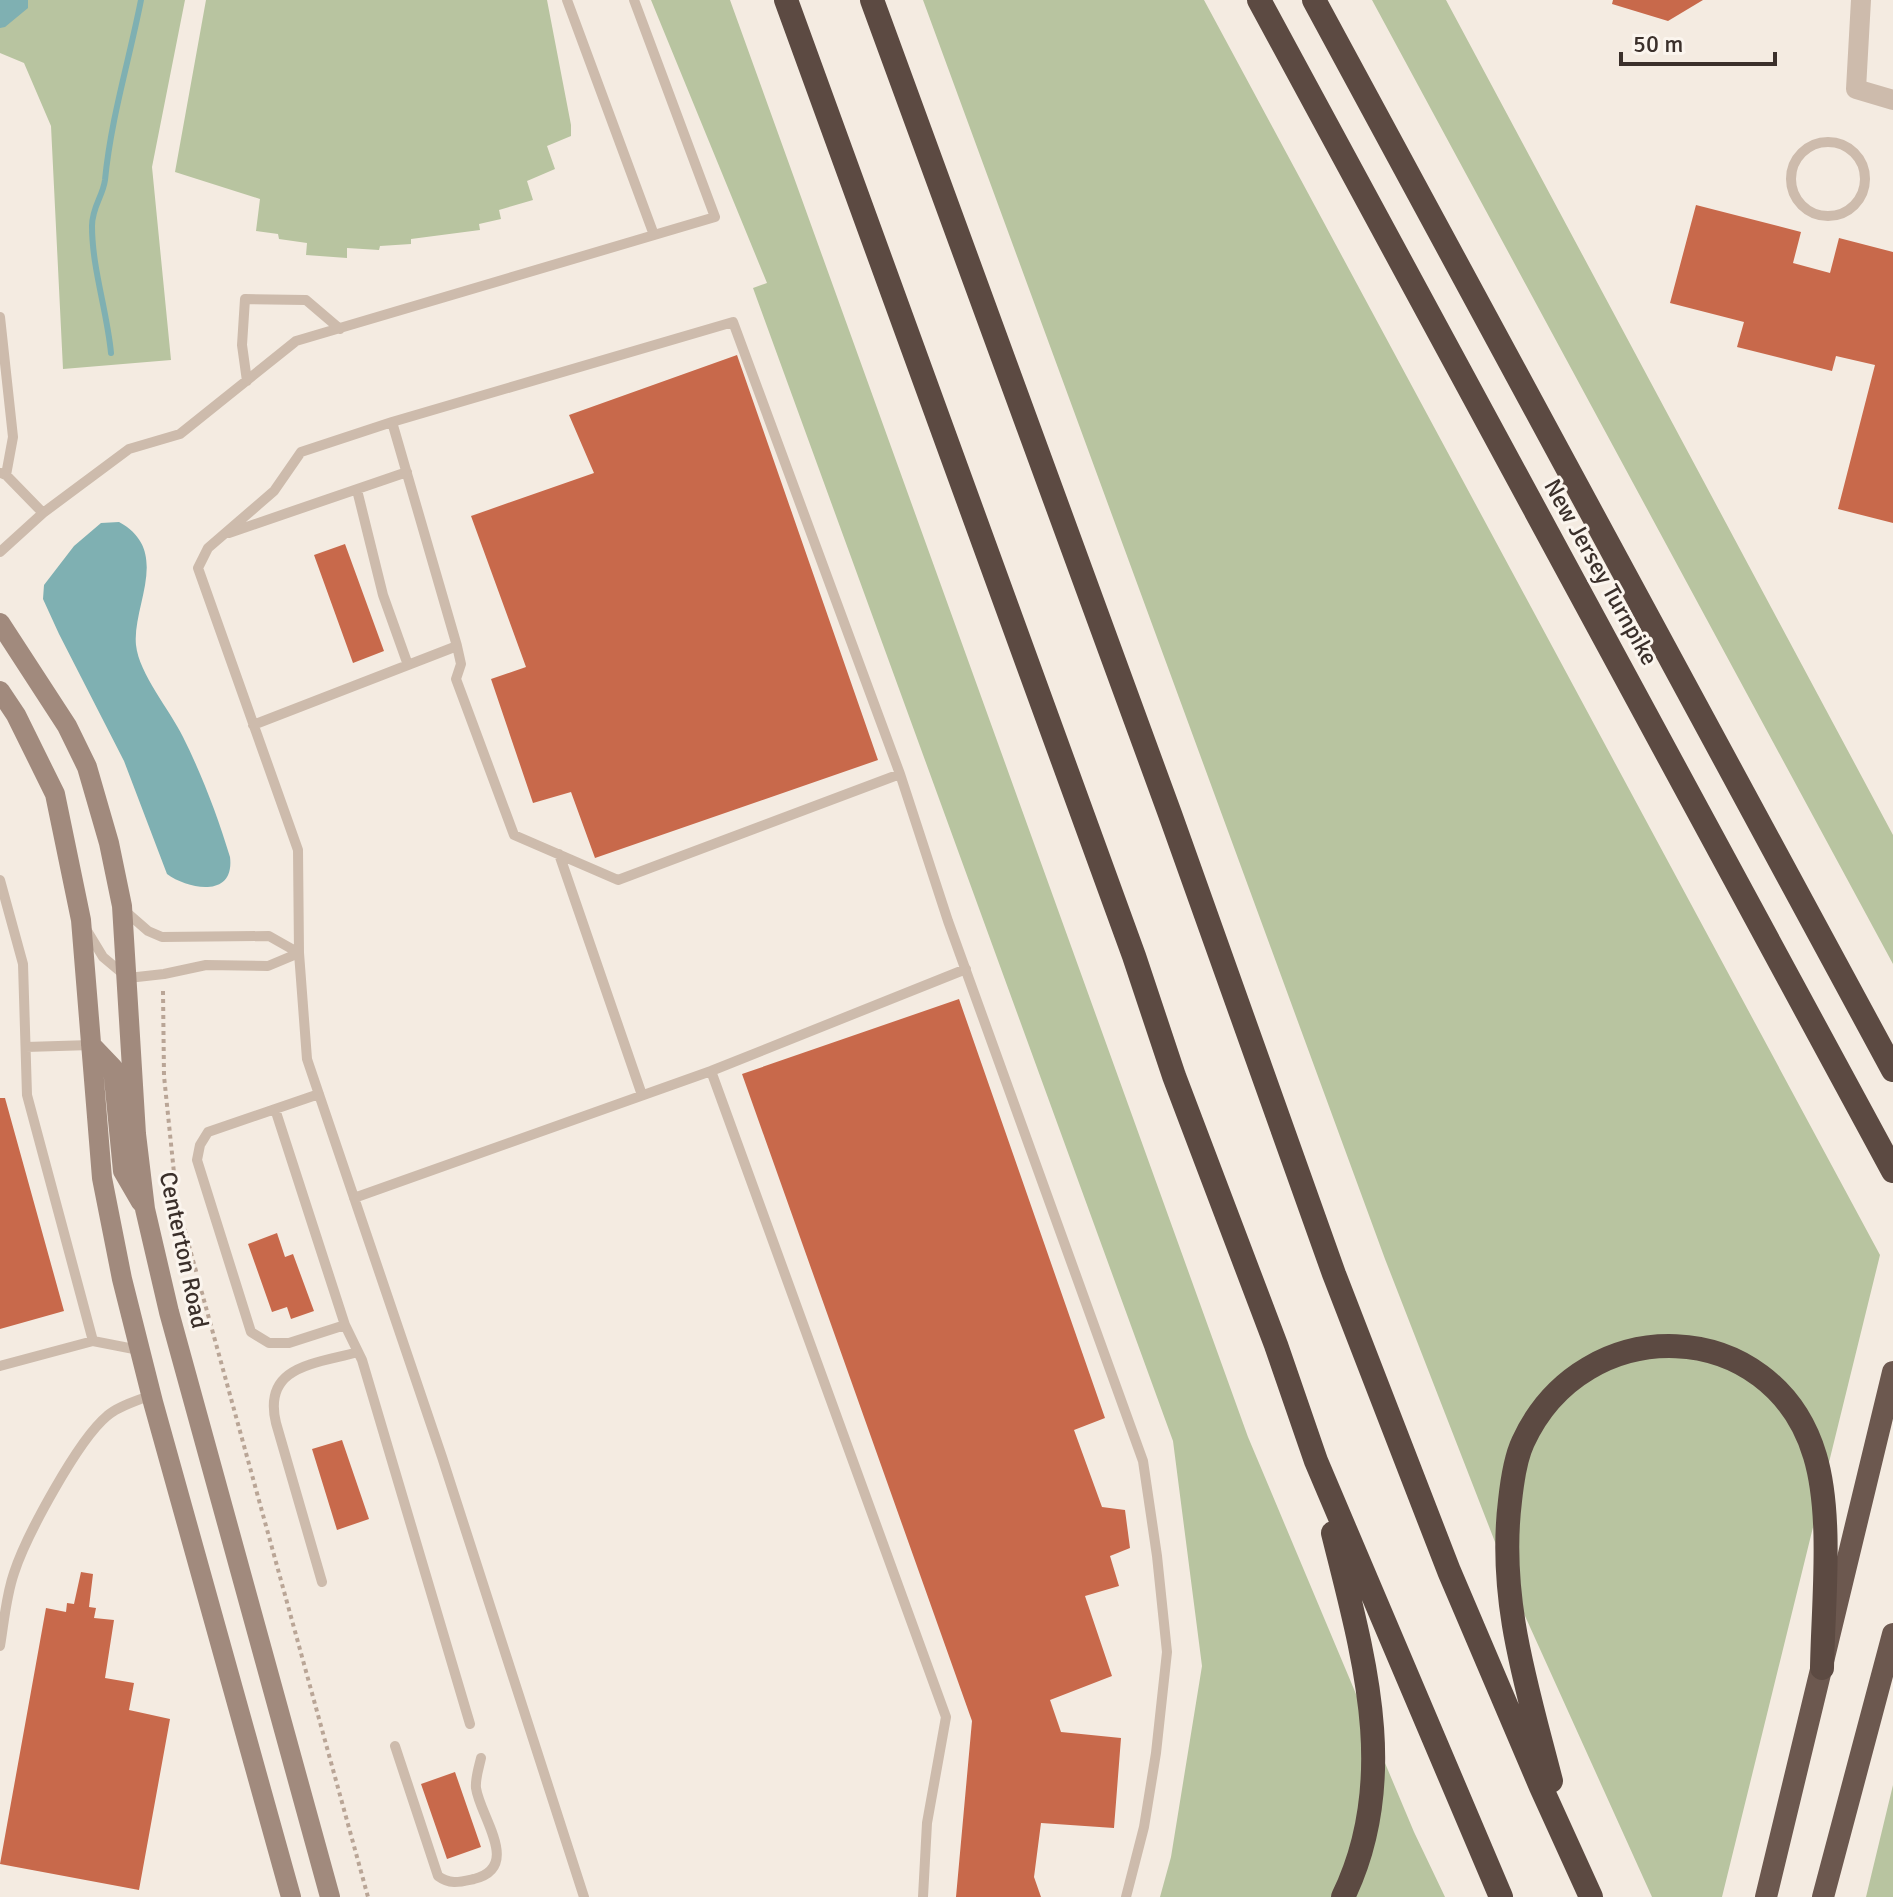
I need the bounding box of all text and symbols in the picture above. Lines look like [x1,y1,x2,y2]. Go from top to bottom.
scale bar [1621,16,1775,66]
text: 50 m [1633,29,1683,59]
street label: New Jersey Turnpike [1537,473,1665,671]
street label: Centerton Road [153,1169,215,1331]

